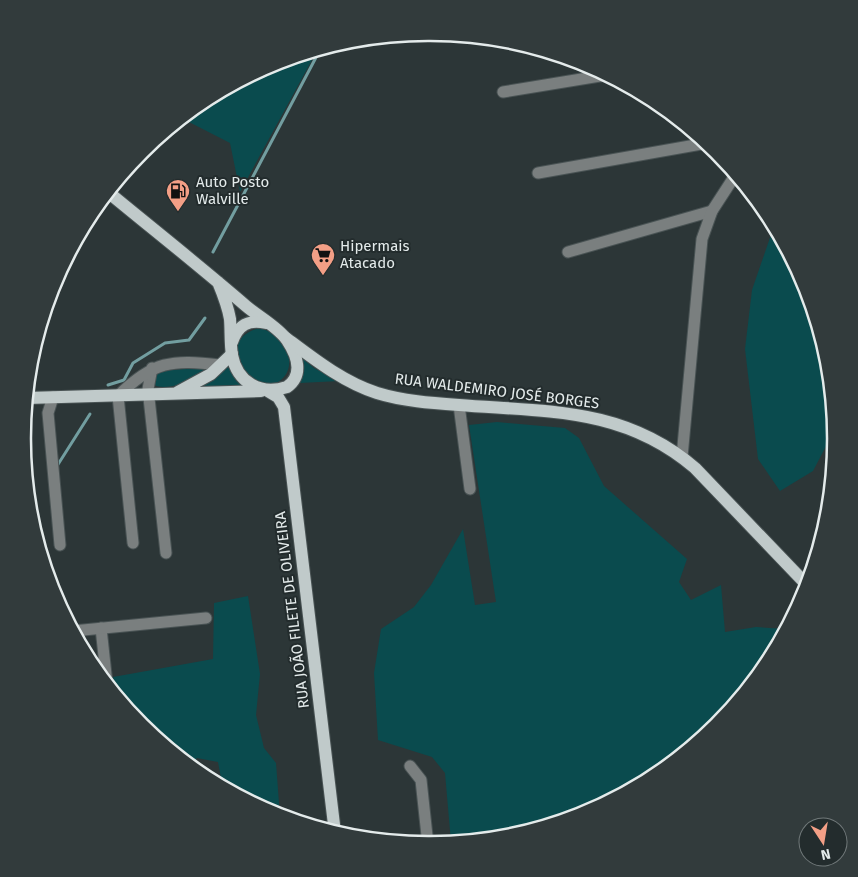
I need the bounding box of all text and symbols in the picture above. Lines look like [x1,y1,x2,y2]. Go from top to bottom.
place label: Auto Posto Walville [196,173,269,208]
fuel station icon: Auto Posto Walville [165,178,191,212]
place label: Hipermais Atacado [340,237,410,272]
supermarket icon: Hipermais Atacado [310,242,336,276]
street label: RUA WALDEMIRO JOSÉ BORGES [394,370,600,412]
street label: RUA JOÃO FILETE DE OLIVEIRA [271,510,313,710]
north arrow [798,817,848,867]
text: N [819,845,832,864]

